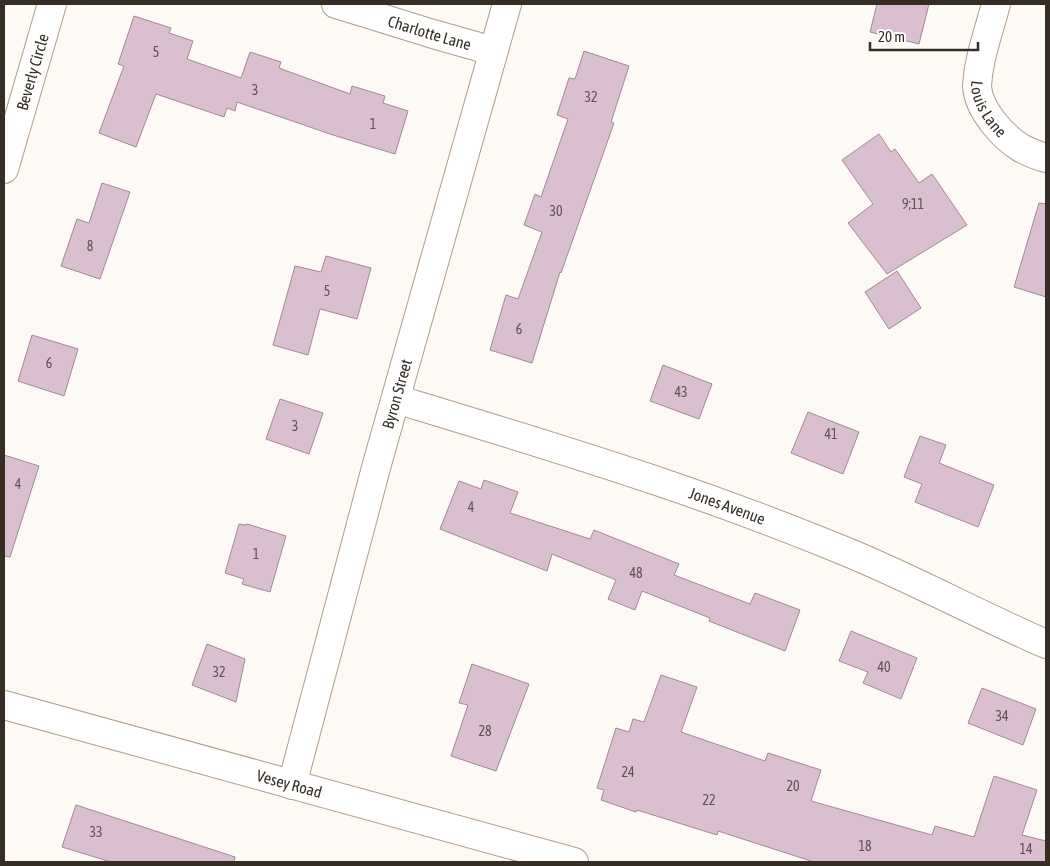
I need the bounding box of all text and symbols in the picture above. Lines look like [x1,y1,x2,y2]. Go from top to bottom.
street label: Charlotte Lane [386,12,473,53]
scale bar [870,20,978,52]
text: 20 m [878,28,905,45]
street label: Beverly Circle [13,32,52,112]
house number: 5 [153,44,159,60]
street label: Louis Lane [968,80,1010,141]
house number: 3 [252,82,258,98]
house number: 32 [584,89,598,105]
house number: 1 [370,116,376,132]
house number: 9;11 [902,196,924,212]
house number: 30 [549,203,563,219]
house number: 8 [87,238,94,254]
house number: 5 [324,283,330,299]
house number: 6 [516,321,523,337]
house number: 6 [46,355,53,371]
street label: Byron Street [378,357,415,431]
house number: 43 [674,384,688,400]
house number: 3 [292,418,298,434]
house number: 41 [824,426,838,442]
house number: 4 [15,476,22,492]
street label: Jones Avenue [687,484,768,528]
house number: 4 [468,499,475,515]
house number: 1 [253,546,259,562]
house number: 48 [629,565,643,581]
house number: 40 [877,659,891,675]
house number: 32 [212,664,226,680]
house number: 34 [995,708,1009,724]
house number: 28 [478,723,492,739]
house number: 24 [621,764,635,780]
street label: Vesey Road [255,766,324,801]
house number: 20 [786,778,800,794]
house number: 22 [702,792,716,808]
house number: 33 [89,824,103,840]
house number: 18 [858,838,872,854]
house number: 14 [1019,841,1033,857]

